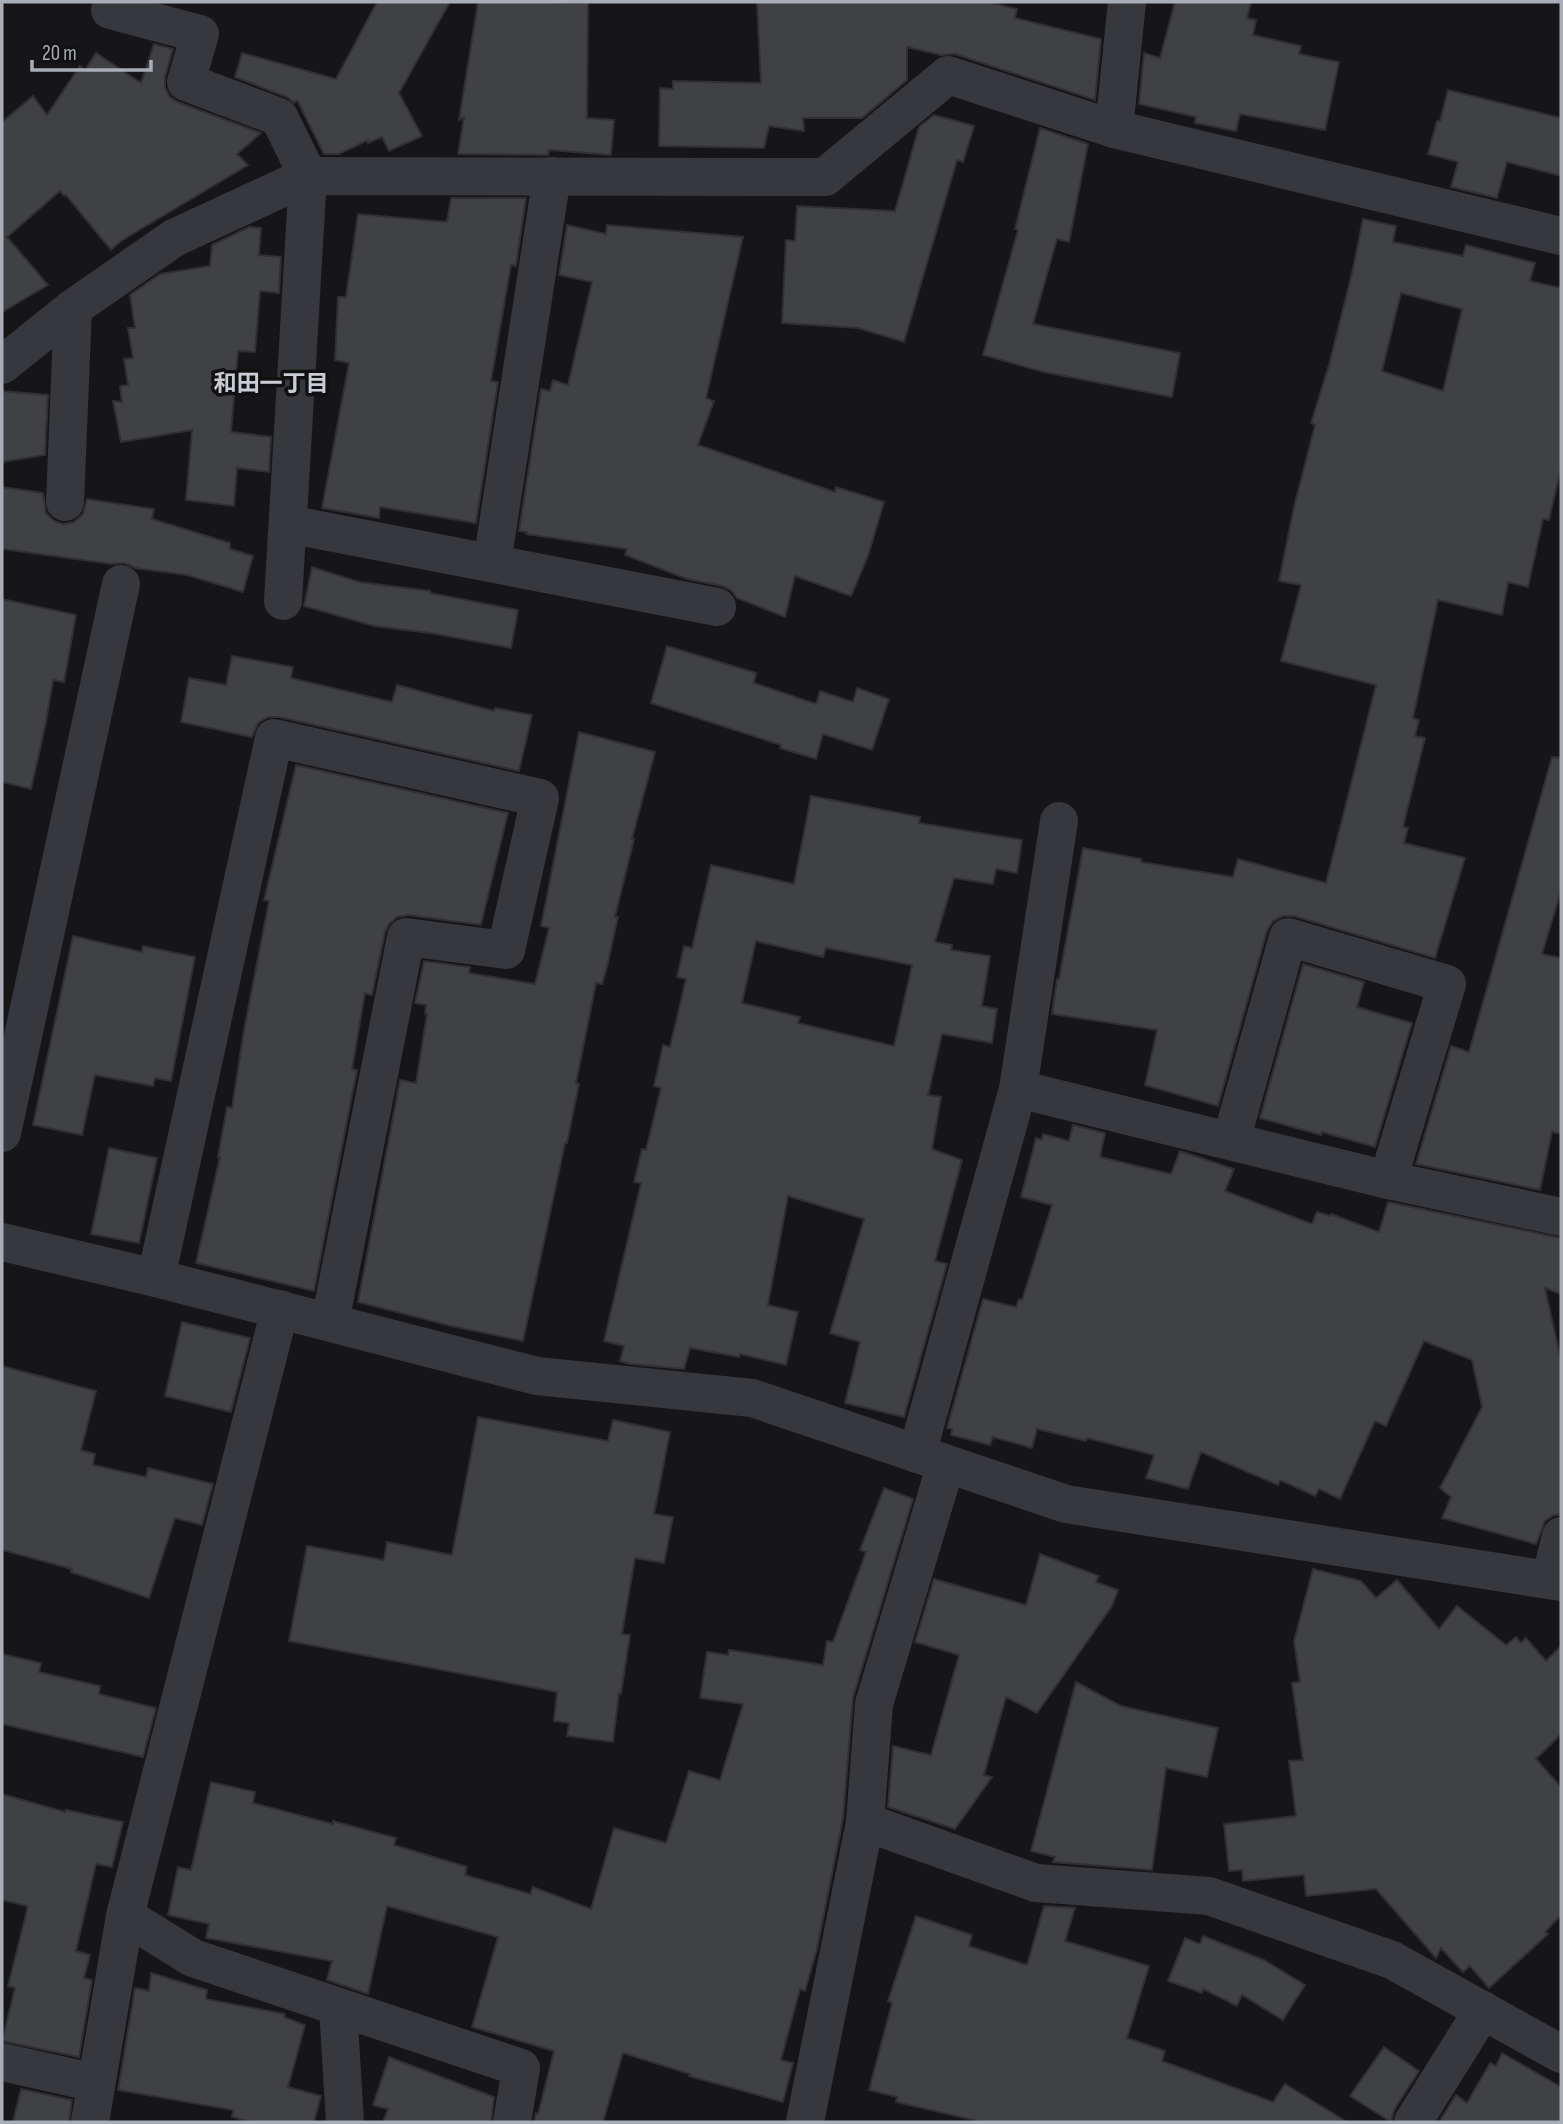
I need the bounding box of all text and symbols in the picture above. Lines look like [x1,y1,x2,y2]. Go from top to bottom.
scale bar [32,28,150,72]
text: 20 m [42,41,77,66]
district label: 和田一丁目 [214,370,329,398]

